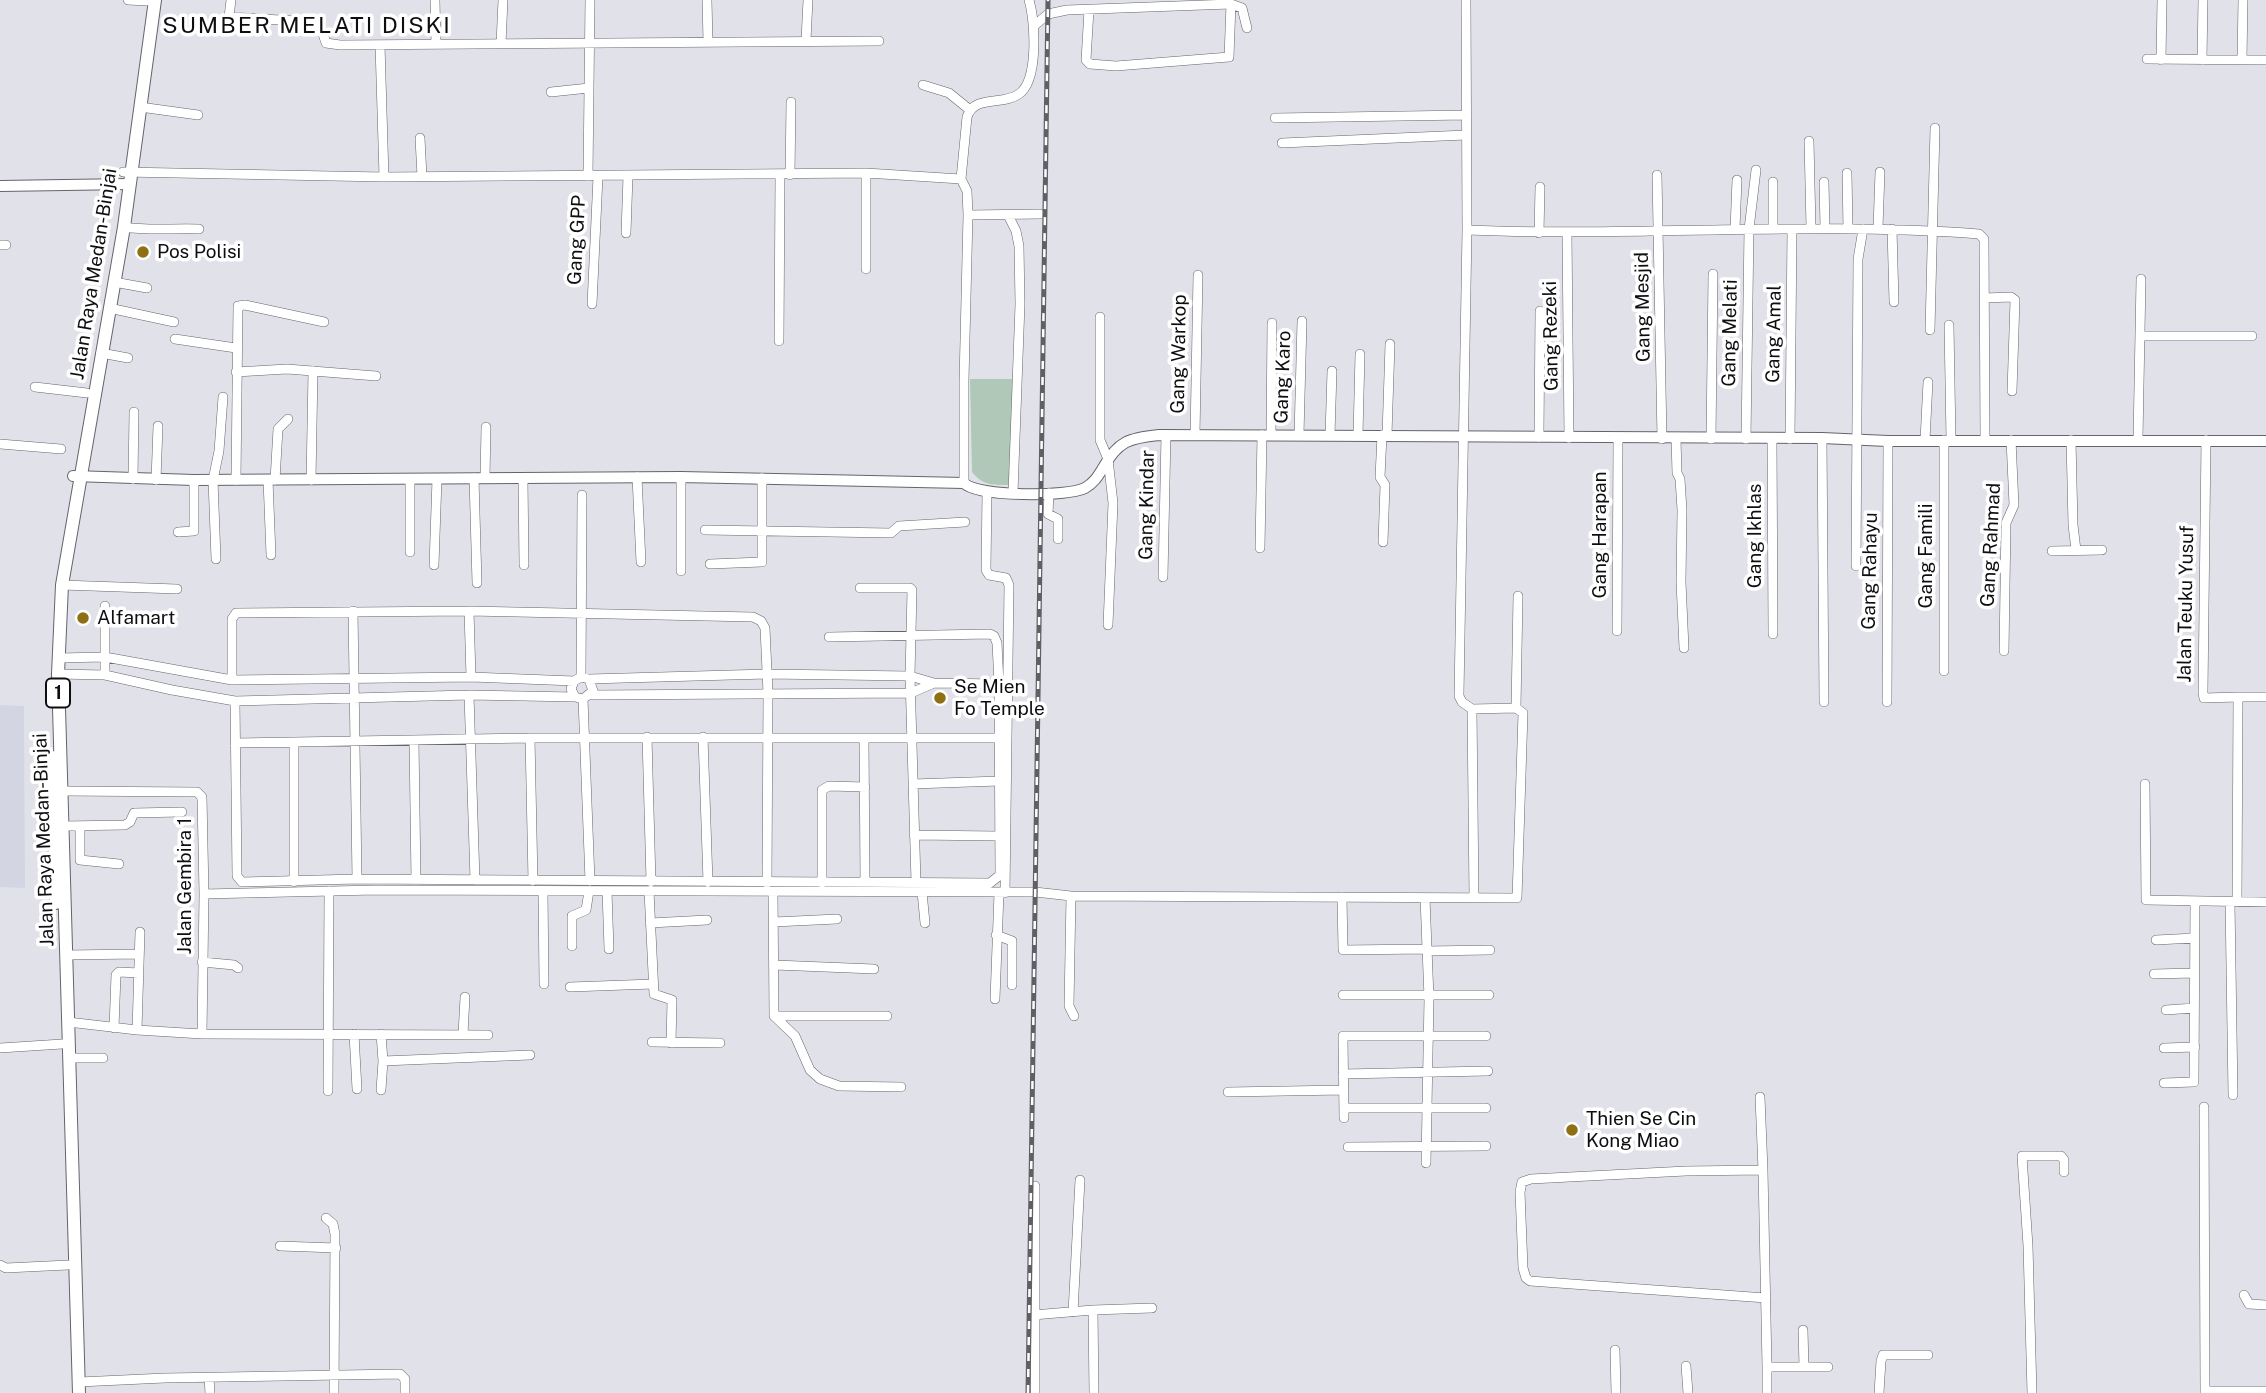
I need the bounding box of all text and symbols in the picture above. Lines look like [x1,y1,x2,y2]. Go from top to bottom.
district label: SUMBER MELATI DISKI [165,12,449,40]
street label: Jalan Raya Medan-Binjai [66,167,122,381]
street label: Gang GPP [563,194,591,286]
place label: Pos Polisi [157,241,241,263]
marker: Pos Polisi [135,244,151,260]
street label: Gang Mesjid [1631,252,1655,362]
street label: Gang Melati [1718,279,1742,387]
street label: Gang Rezeki [1539,281,1563,391]
street label: Gang Amal [1762,285,1786,383]
street label: Gang Warkop [1167,294,1191,414]
street label: Gang Karo [1270,330,1296,424]
street label: Gang Kindar [1135,450,1159,560]
street label: Gang Harapan [1589,471,1611,599]
street label: Gang Rahmad [1976,482,2006,608]
street label: Gang Ikhlas [1744,484,1766,588]
street label: Gang Famili [1915,503,1937,609]
street label: Gang Rahayu [1858,512,1882,630]
street label: Jalan Teuku Yusuf [2173,525,2199,683]
place label: Alfamart [97,607,175,629]
marker: Alfamart [75,610,91,626]
place label: Se Mien Fo Temple [954,676,1045,720]
road number: 1 [46,678,70,708]
marker: Se Mien Fo Temple [932,690,948,706]
street label: Jalan Raya Medan-Binjai [29,733,59,947]
street label: Jalan Gembira 1 [174,818,196,954]
place label: Thien Se Cin Kong Miao [1586,1108,1696,1152]
marker: Thien Se Cin Kong Miao [1564,1122,1580,1138]

